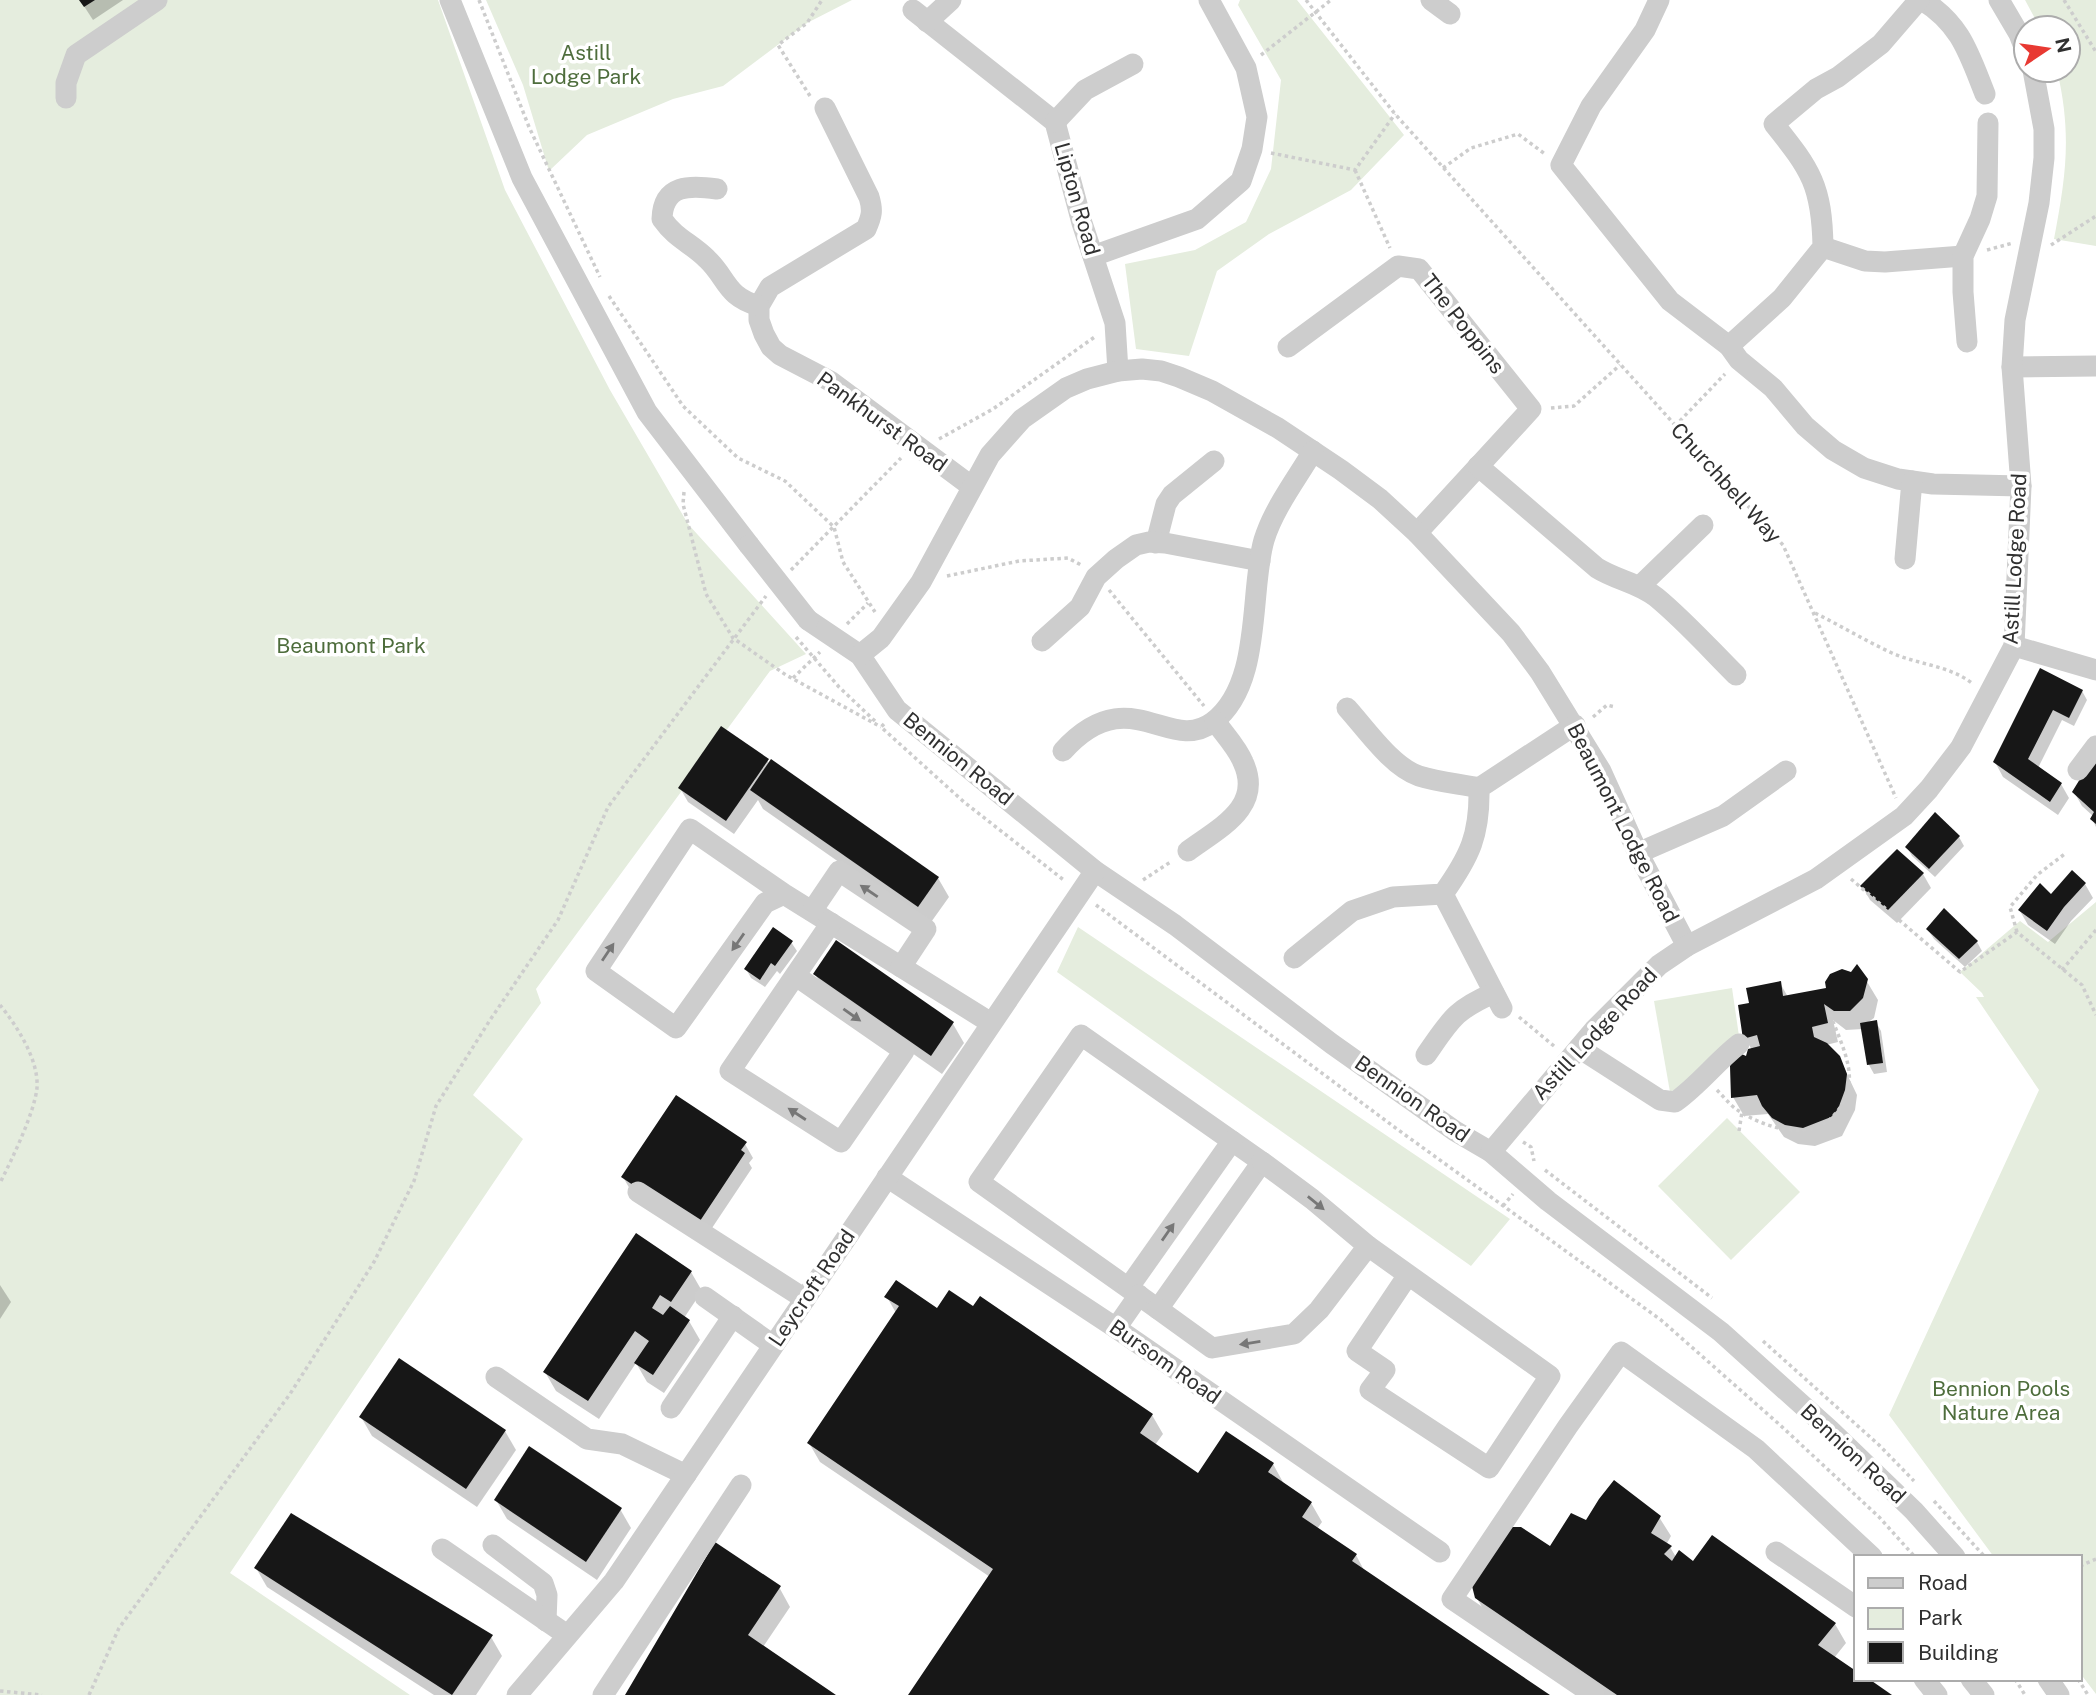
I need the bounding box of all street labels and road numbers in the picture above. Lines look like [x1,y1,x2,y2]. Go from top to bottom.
street label: Lipton Road [1049,140,1106,258]
street label: The Poppins [1417,269,1510,378]
street label: Pankhurst Road [812,366,952,477]
street label: Churchbell Way [1666,417,1787,548]
street label: Astill Lodge Road [1998,473,2031,645]
street label: Bennion Road [898,707,1018,811]
street label: Beaumont Lodge Road [1562,719,1685,927]
street label: Astill Lodge Road [1527,962,1662,1105]
street label: Bennion Road [1350,1050,1474,1147]
street label: Leycroft Road [763,1224,860,1351]
street label: Bursom Road [1105,1314,1226,1409]
street label: Bennion Road [1796,1399,1911,1509]

